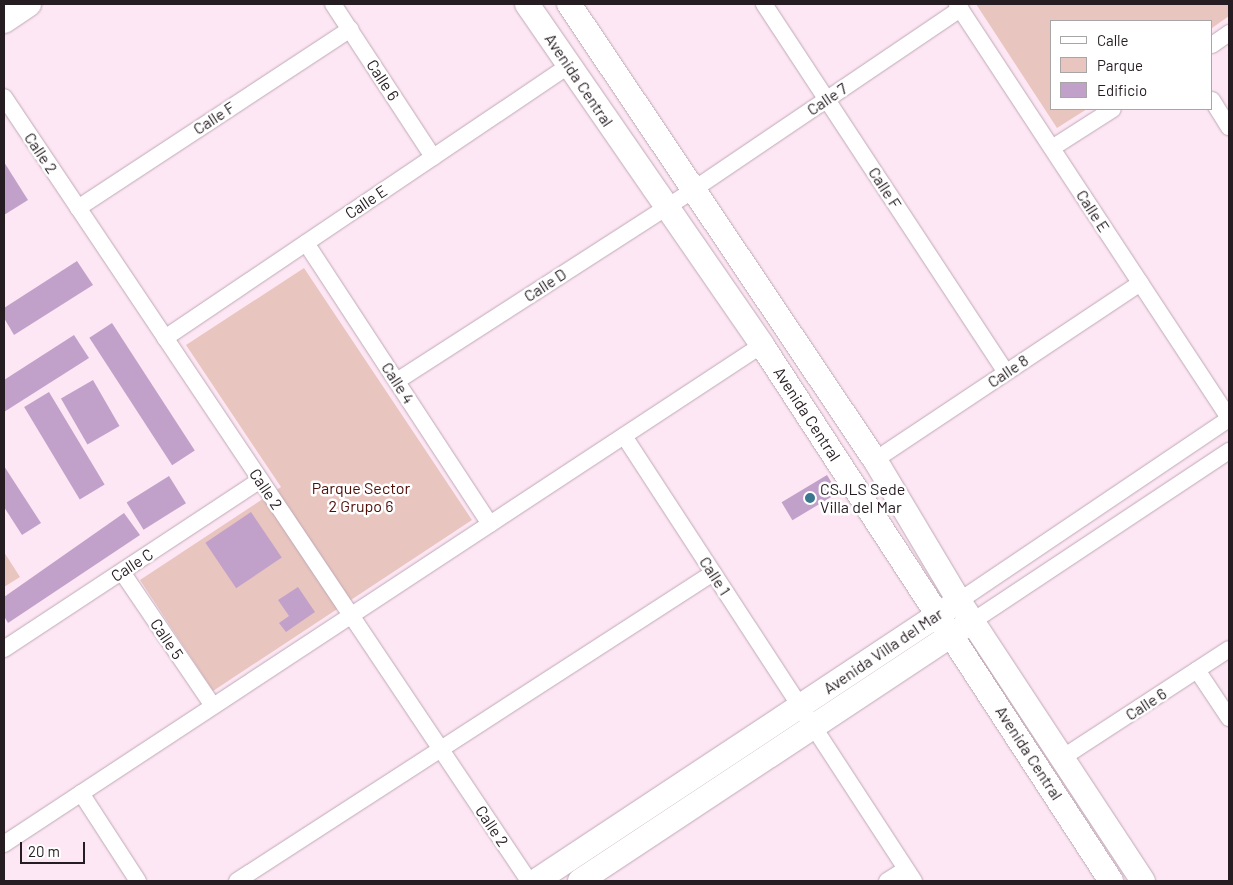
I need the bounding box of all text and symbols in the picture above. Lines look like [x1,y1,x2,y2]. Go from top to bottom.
legend [1050,20,1213,110]
street label: Avenida Central [541,30,617,130]
text: Calle [1097,31,1129,49]
street label: Calle 6 [363,56,403,104]
text: Parque [1097,56,1143,74]
street label: Calle 7 [803,79,851,119]
text: Edificio [1097,81,1147,99]
street label: Calle F [190,97,238,139]
street label: Calle 2 [20,129,62,177]
street label: Calle F [864,164,906,212]
street label: Calle E [341,181,391,223]
street label: Calle E [1072,186,1114,236]
street label: Calle D [520,264,570,306]
street label: Calle 8 [984,350,1032,392]
street label: Calle 4 [378,359,418,407]
street label: Avenida Central [769,363,845,465]
street label: Calle 2 [245,465,287,513]
park label: Parque Sector 2 Grupo 6 [312,478,410,516]
place label: CSJLS Sede Villa del Mar [820,479,905,517]
marker: CSJLS Sede Villa del Mar [804,492,816,504]
street label: Calle C [107,544,157,586]
street label: Calle 1 [695,553,735,599]
street label: Avenida Villa del Mar [820,604,946,698]
street label: Calle 5 [146,615,188,663]
street label: Calle 6 [1122,684,1170,724]
street label: Avenida Central [991,702,1067,804]
street label: Calle 2 [471,802,513,850]
scale bar [22,832,88,864]
text: 20 m [28,842,60,860]

